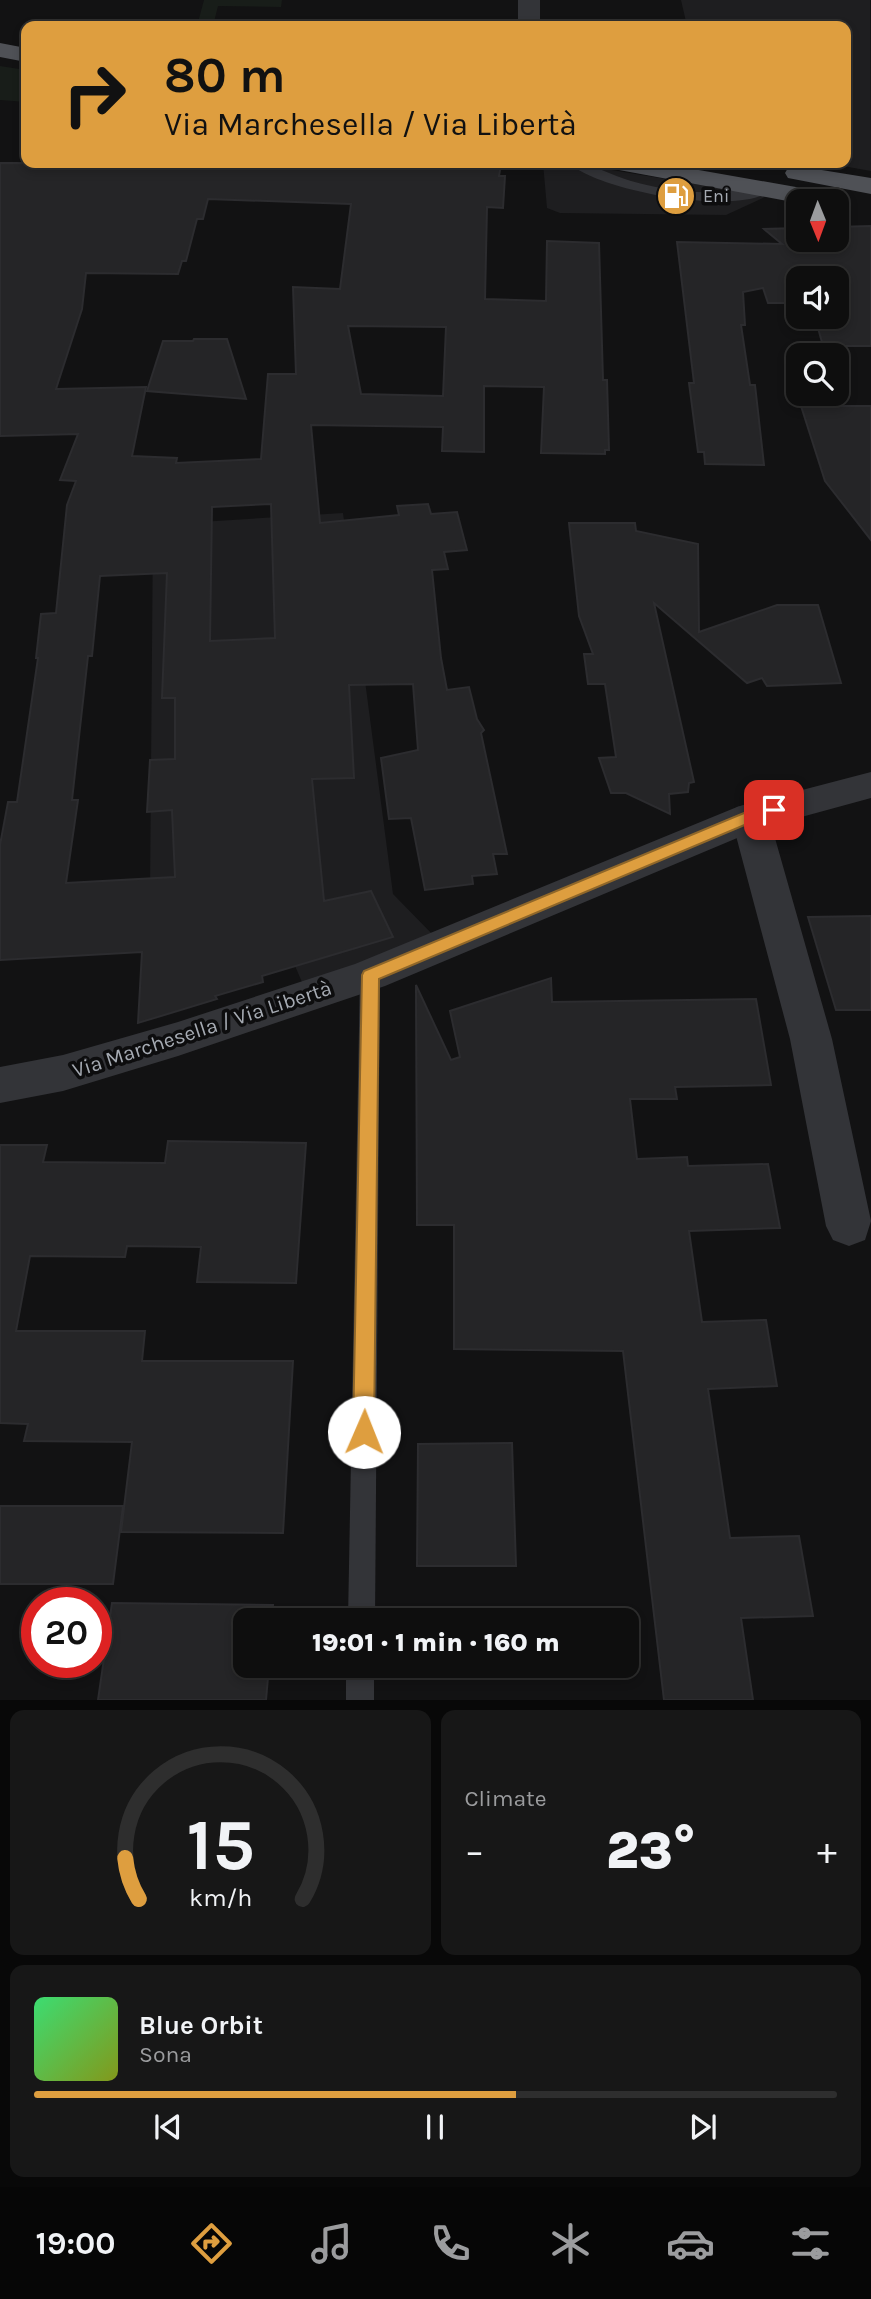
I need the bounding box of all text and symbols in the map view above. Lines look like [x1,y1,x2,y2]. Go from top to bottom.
text: 80 m [164,47,286,104]
icon: right [49,49,140,140]
text: Via Marchesella / Via Libertà [164,106,577,143]
fuel station icon: Eni [655,175,697,217]
place label: Eni [703,185,729,207]
north arrow [786,189,849,252]
map controls [786,189,849,406]
button: sound [786,266,849,329]
button: search [786,343,849,406]
pin [744,780,804,840]
icon: arrive [755,791,793,829]
street label: Via Marchesella / Via Libertà [69,976,335,1082]
position arrow [327,1395,401,1469]
speed limit sign: 20 [21,1587,112,1678]
text: 19:01 · 1 min · 160 m [312,1627,560,1658]
text: Climate [465,1785,547,1812]
text: 15 [186,1802,254,1887]
text: 23° [606,1820,696,1881]
text: − [465,1829,484,1874]
text: + [817,1829,837,1874]
text: km/h [189,1882,252,1911]
text: Blue Orbit [139,2010,263,2041]
text: Sona [139,2041,192,2068]
icon: previous [149,2108,187,2146]
icon: pause [416,2108,454,2146]
icon: next [684,2108,722,2146]
icon: directions [187,2219,236,2268]
icon: music [307,2219,356,2268]
icon: phone [426,2219,475,2268]
icon: climate [546,2219,595,2268]
icon: car [666,2219,715,2268]
icon: filters [786,2219,835,2268]
text: 19:00 [35,2225,116,2262]

